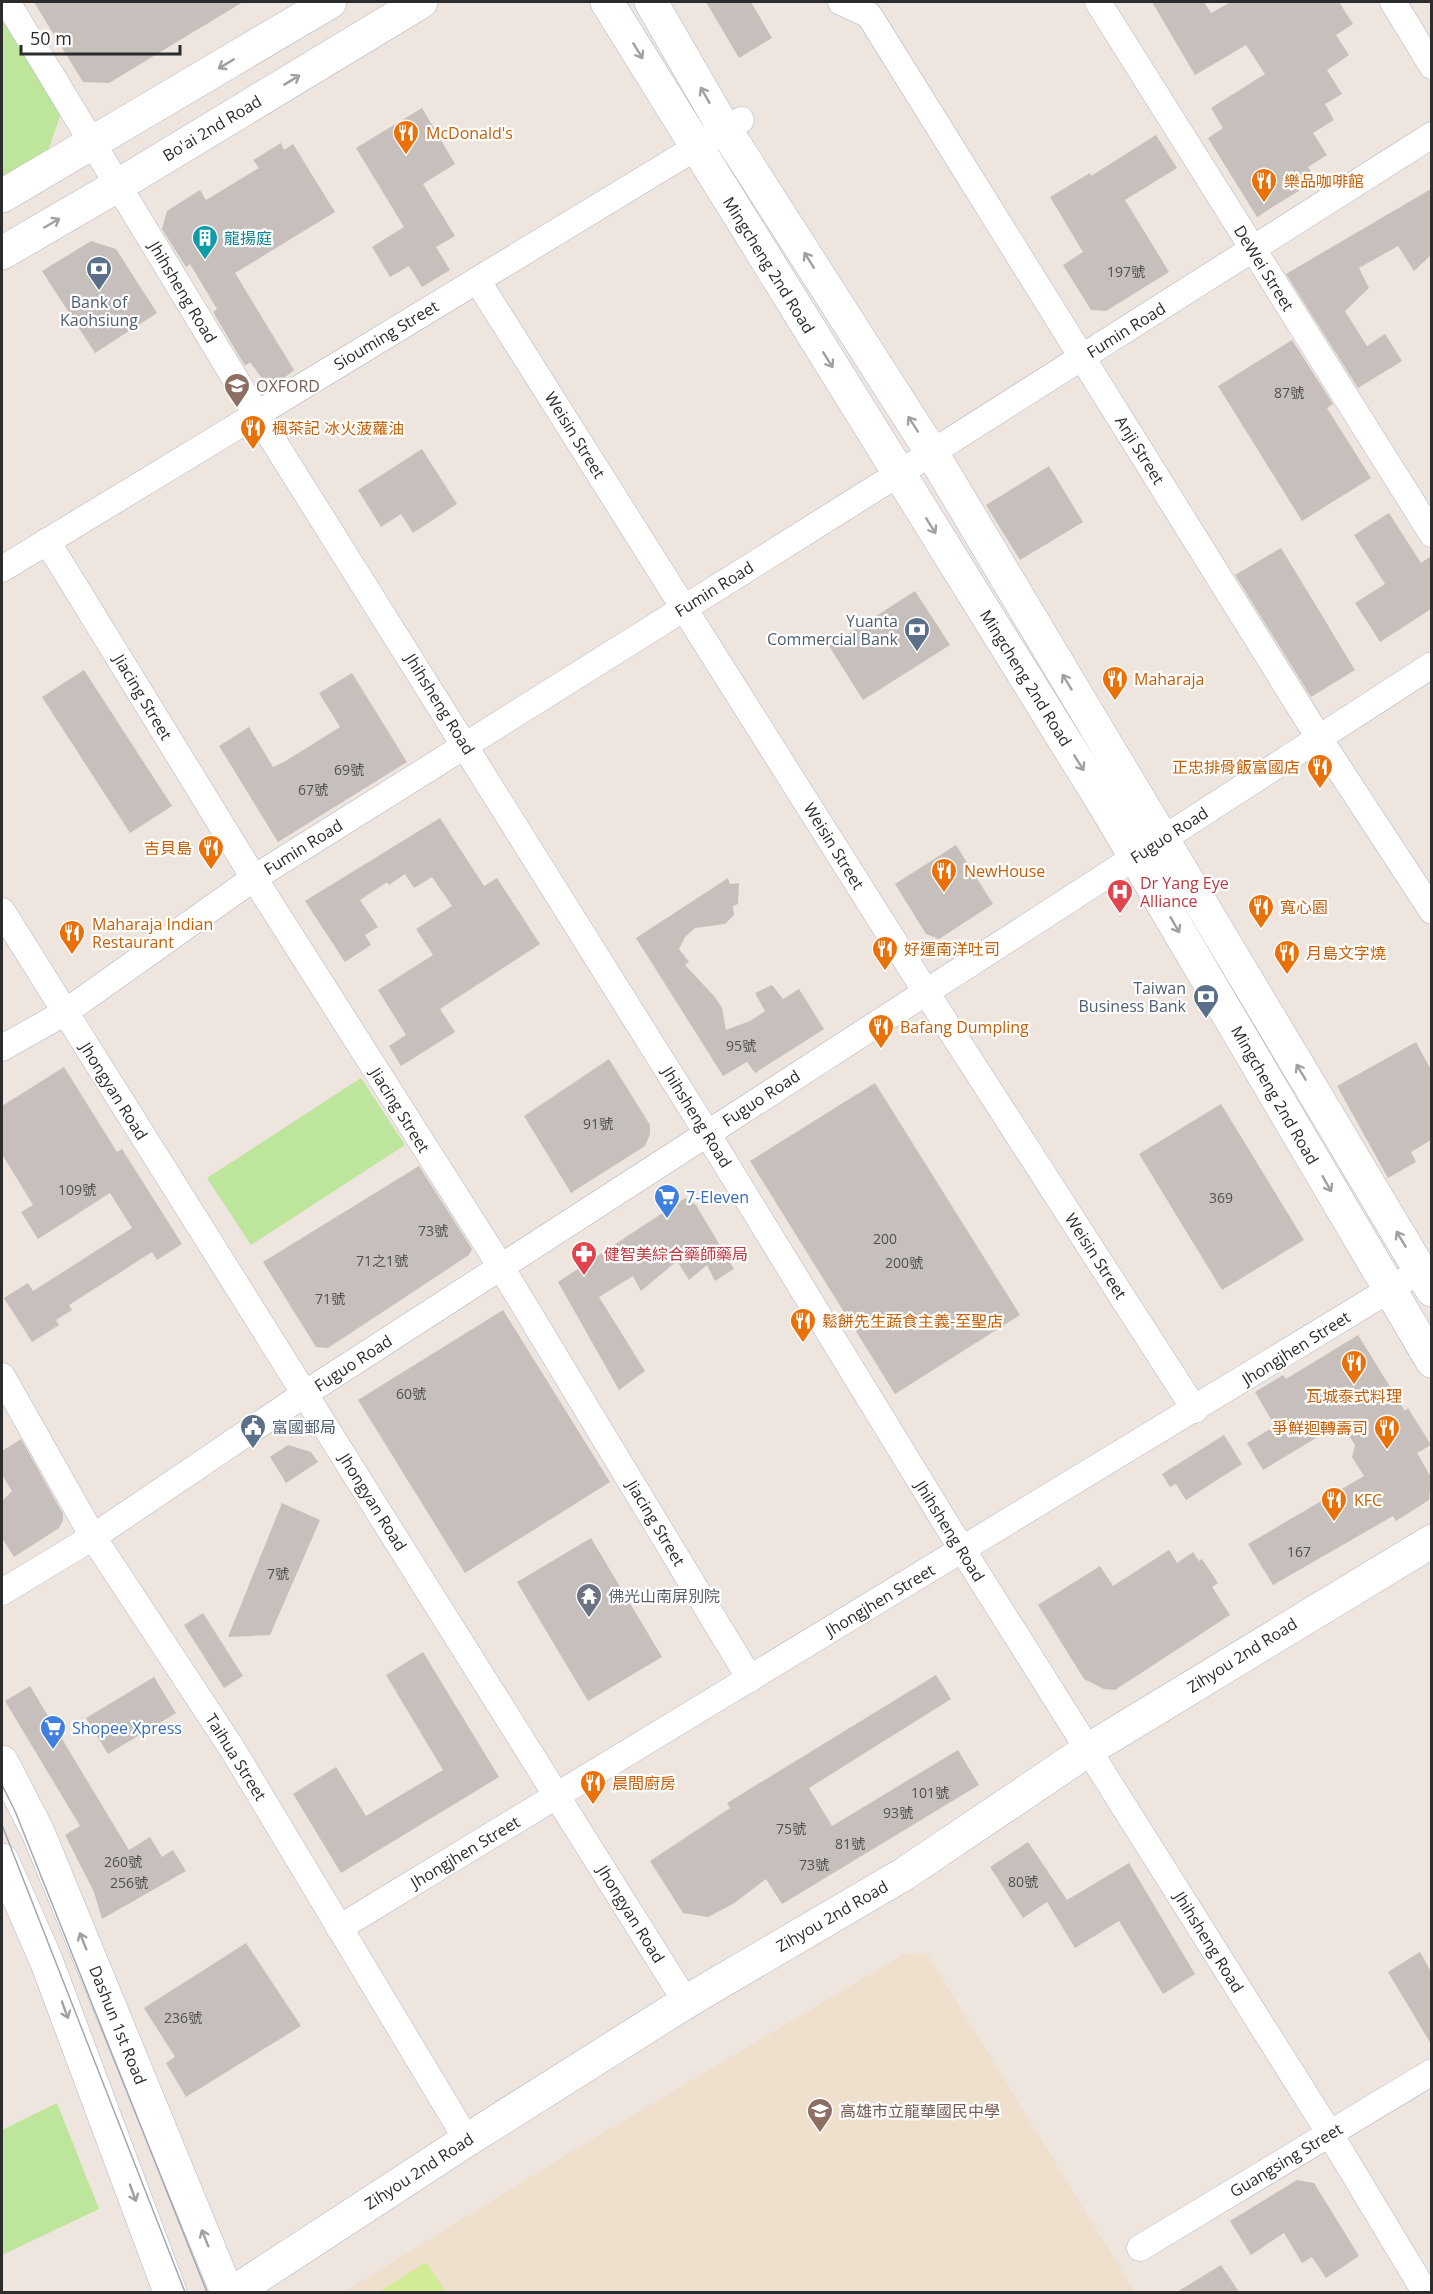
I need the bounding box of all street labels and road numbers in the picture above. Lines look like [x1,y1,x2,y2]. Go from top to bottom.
street label: Bo'ai 2nd Road [158,90,266,166]
street label: Mingcheng 2nd Road [718,193,820,337]
street label: DeWei Street [1229,221,1299,315]
street label: Jhihsheng Road [143,235,222,347]
street label: Siouming Street [330,295,443,375]
street label: Fumin Road [1082,297,1170,363]
street label: Weisin Street [540,388,610,483]
street label: Anji Street [1110,412,1170,489]
street label: Fumin Road [670,556,758,622]
street label: Mingcheng 2nd Road [975,606,1077,750]
street label: Jiacing Street [108,648,177,744]
street label: Jhihsheng Road [399,648,480,759]
street label: Weisin Street [799,799,869,894]
street label: Fuguo Road [1126,802,1212,868]
street label: Fumin Road [259,814,347,880]
street label: Mingcheng 2nd Road [1226,1021,1324,1169]
street label: Jhongyan Road [74,1036,153,1144]
street label: Jhihsheng Road [656,1061,737,1172]
street label: Jiacing Street [364,1062,435,1157]
street label: Fuguo Road [718,1065,804,1131]
street label: Weisin Street [1060,1209,1132,1303]
street label: Jhongjhen Street [1236,1306,1355,1391]
street label: Fuguo Road [310,1330,396,1396]
street label: Jhongyan Road [333,1447,412,1555]
street label: Jiacing Street [621,1474,690,1570]
street label: Jhihsheng Road [909,1475,990,1586]
street label: Jhongjhen Street [820,1559,939,1642]
street label: Zihyou 2nd Road [1183,1612,1301,1698]
street label: Taihua Street [200,1709,272,1805]
street label: Jhongjhen Street [405,1811,524,1894]
street label: Jhongyan Road [591,1859,670,1967]
street label: Zihyou 2nd Road [772,1875,892,1957]
street label: Jhihsheng Road [1168,1886,1249,1997]
street label: Dashun 1st Road [84,1962,152,2088]
street label: Guangsing Street [1226,2117,1347,2202]
street label: Zihyou 2nd Road [360,2128,478,2214]

